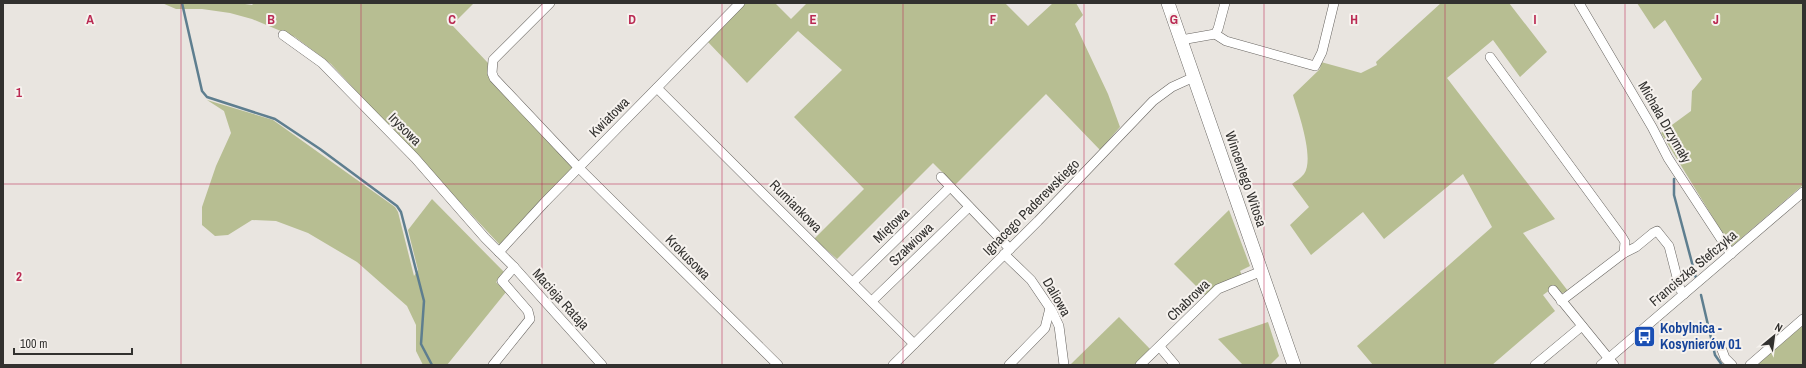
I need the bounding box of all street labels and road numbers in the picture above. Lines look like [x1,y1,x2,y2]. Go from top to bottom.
street label: Michała Drzymały [1634,78,1696,166]
street label: Kwiatowa [585,93,633,141]
street label: Irysowa [385,109,426,150]
street label: Wincentego Witosa [1221,129,1271,230]
street label: Ignacego Paderewskiego [979,155,1083,259]
street label: Rumiankowa [766,176,826,236]
street label: Miętowa [869,203,913,247]
street label: Szałwiowa [885,218,937,270]
street label: Franciszka Stefczyka [1645,226,1741,310]
street label: Krokusowa [662,231,715,284]
street label: Macieja Rataja [529,265,594,334]
street label: Daliowa [1039,275,1075,320]
street label: Chabrowa [1163,275,1214,325]

